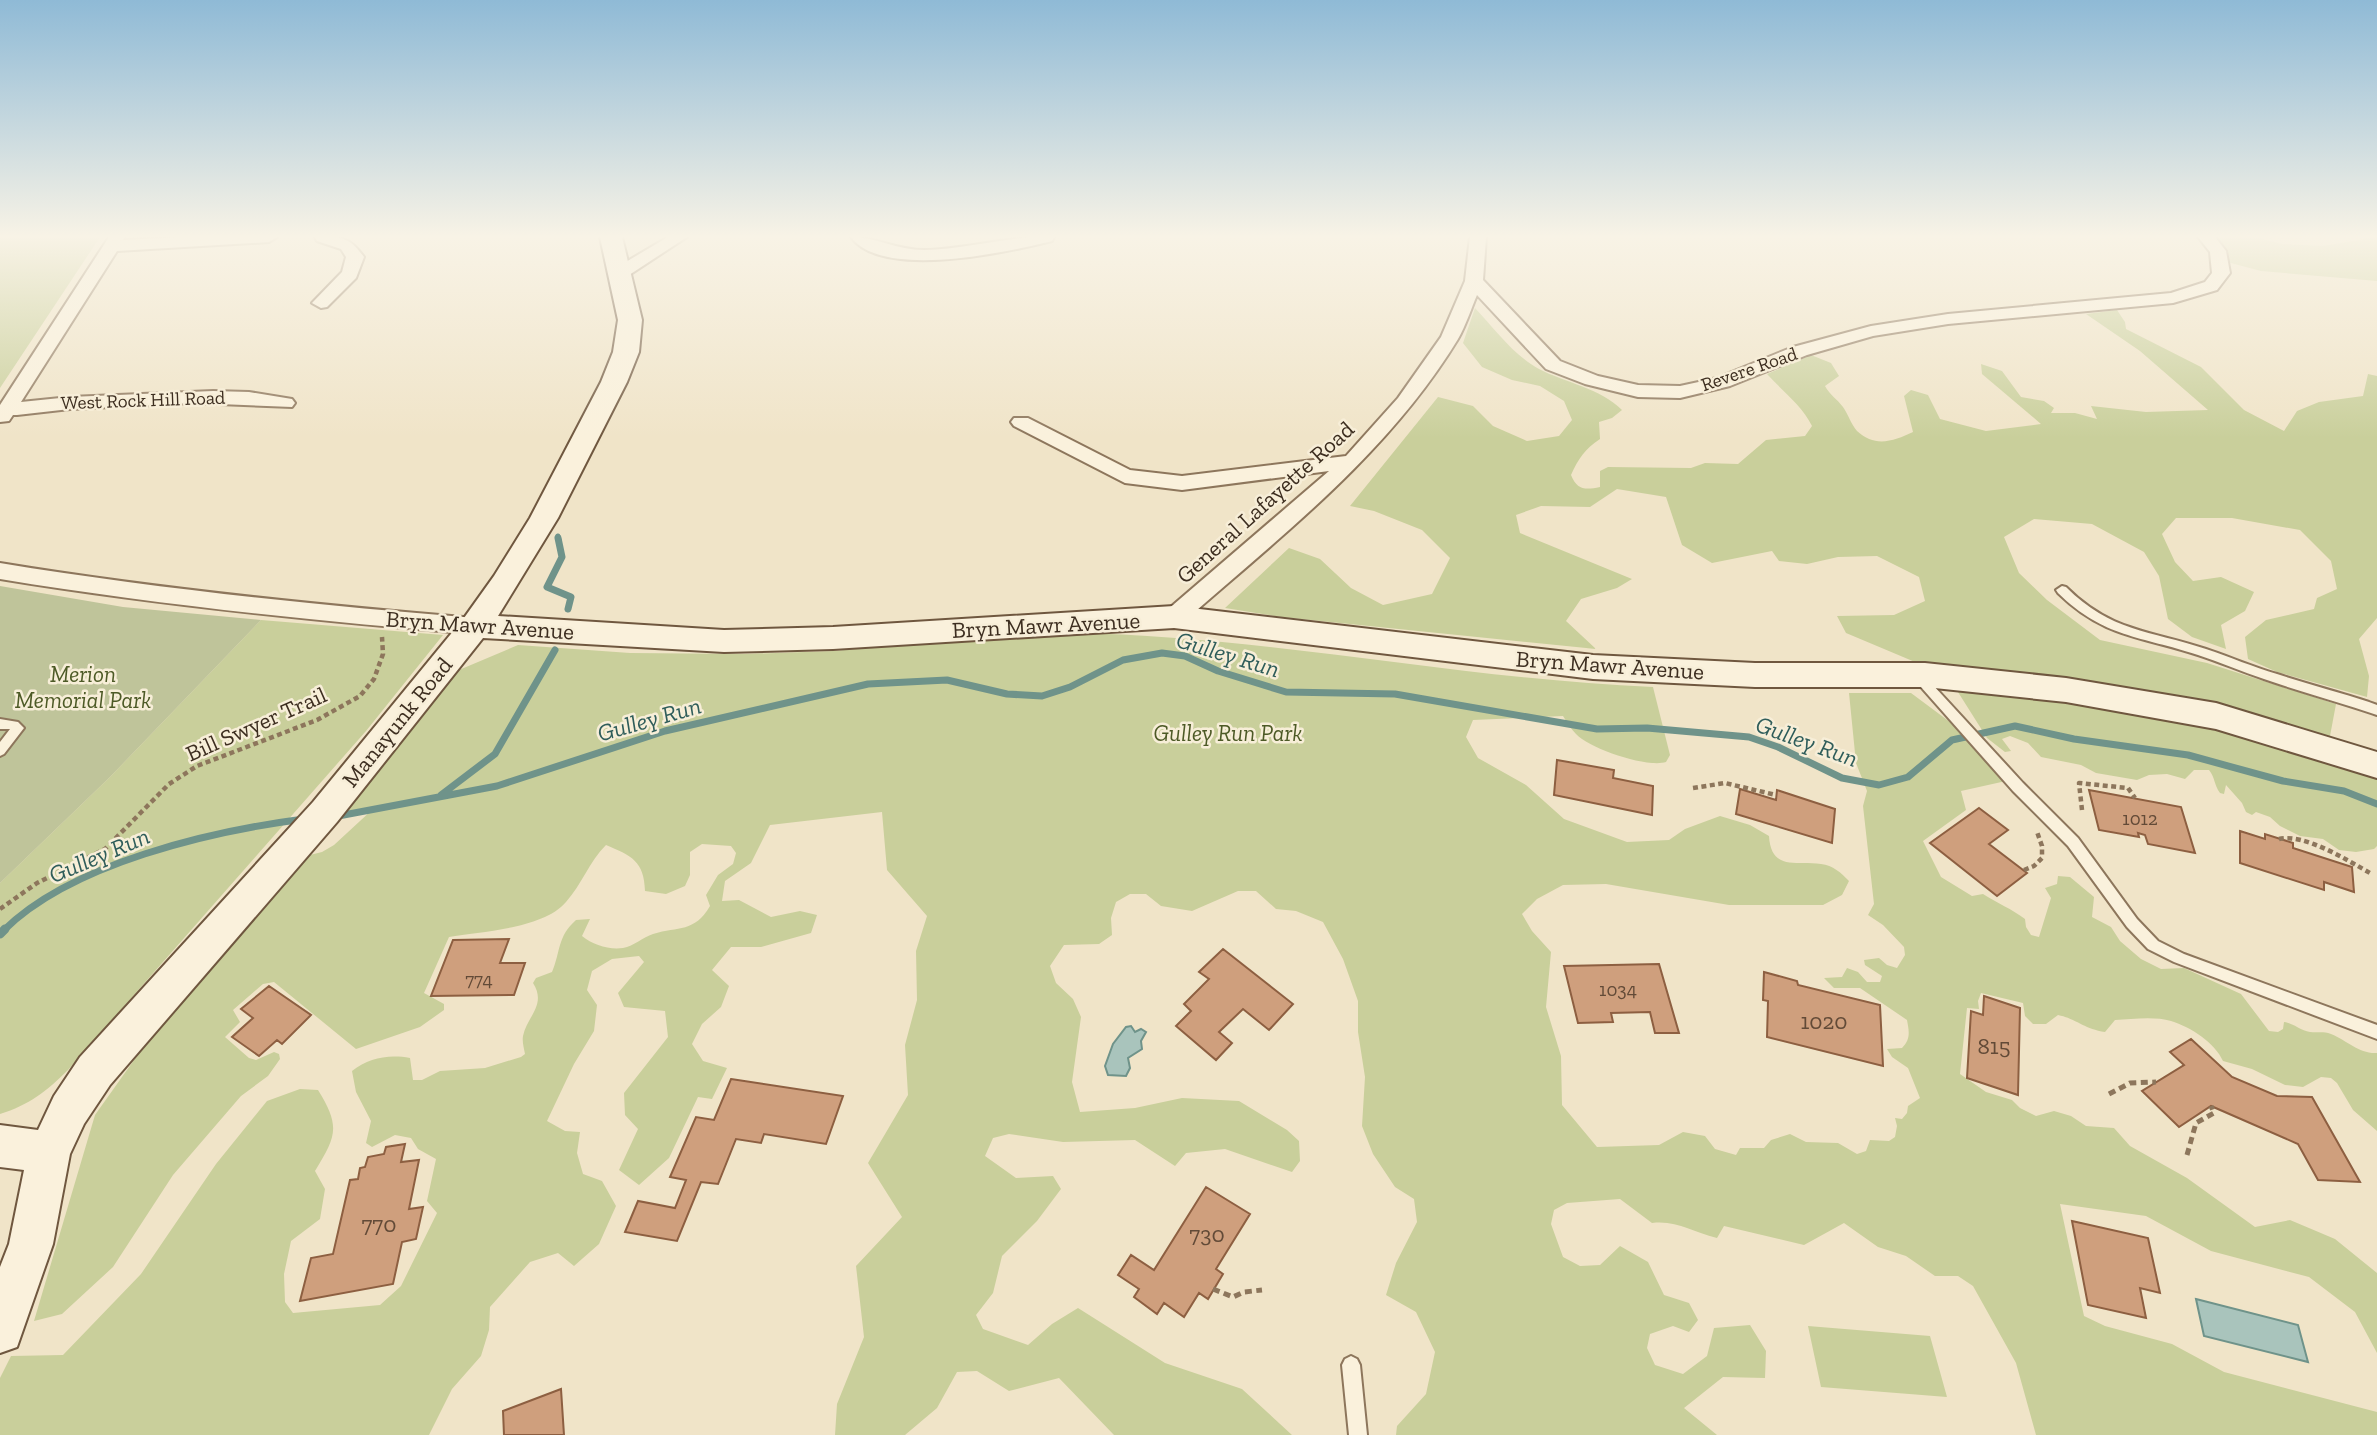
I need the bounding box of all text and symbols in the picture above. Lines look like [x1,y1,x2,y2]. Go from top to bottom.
street label: Revere Road [1698,342,1801,396]
street label: West Rock Hill Road [60,386,226,414]
street label: General Lafayette Road [1170,415,1360,589]
street label: Bryn Mawr Avenue [385,604,575,646]
street label: Bryn Mawr Avenue [951,606,1141,644]
water label: Gulley Run [1173,625,1283,683]
street label: Bryn Mawr Avenue [1515,644,1705,686]
street label: Manayunk Road [336,651,458,793]
park label: Merion Memorial Park [15,660,151,714]
street label: Bill Swyer Trail [181,680,331,768]
water label: Gulley Run [594,690,704,748]
water label: Gulley Run [1752,709,1862,773]
park label: Gulley Run Park [1153,719,1303,747]
house number: 1012 [2122,807,2158,830]
water label: Gulley Run [44,821,154,889]
house number: 774 [465,968,493,991]
house number: 1034 [1599,978,1637,1001]
house number: 1020 [1800,1007,1848,1035]
house number: 815 [1977,1032,2011,1060]
house number: 770 [362,1210,396,1238]
house number: 730 [1189,1220,1225,1248]

